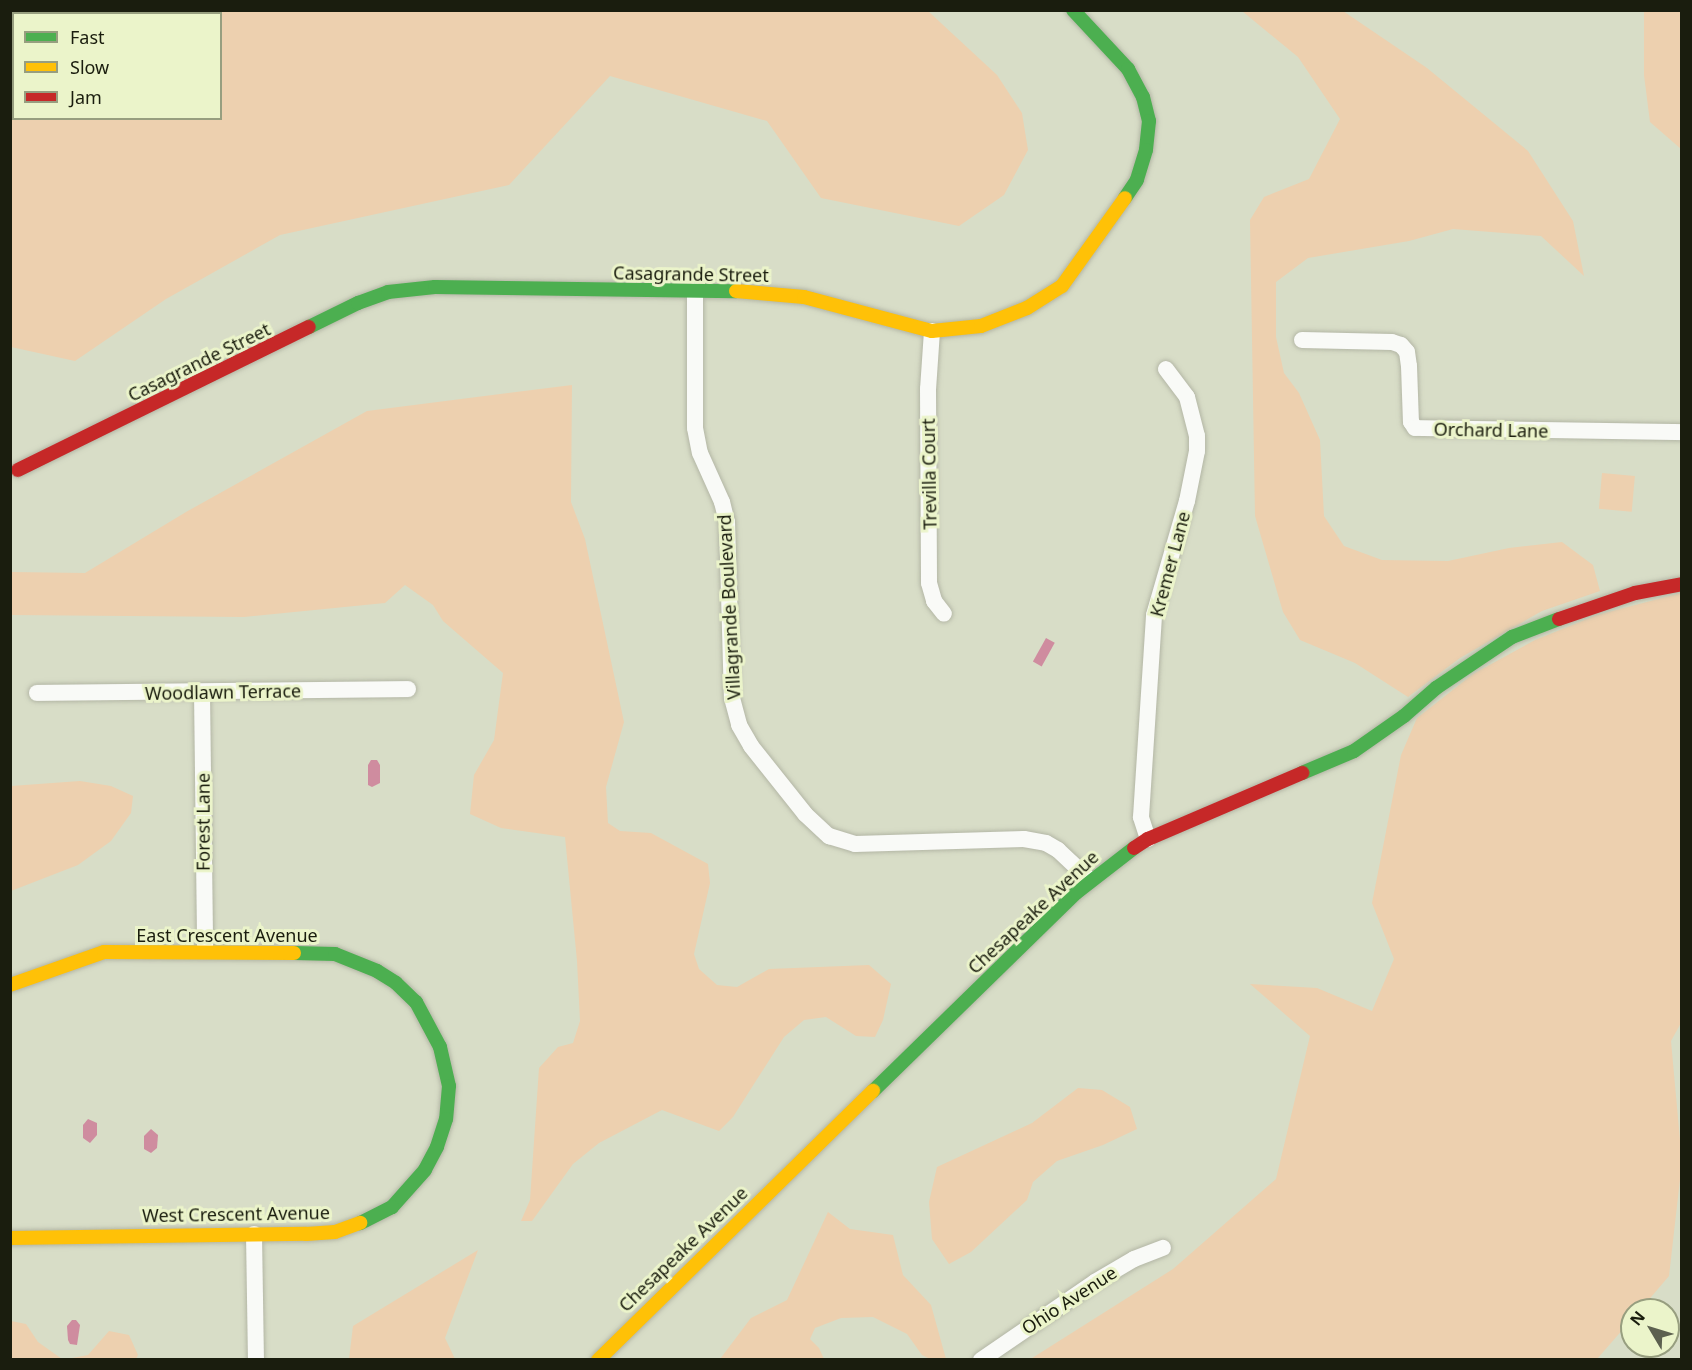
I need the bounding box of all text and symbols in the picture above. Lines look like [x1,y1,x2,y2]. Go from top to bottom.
legend [12,12,222,120]
text: Fast [70,25,105,49]
text: Slow [70,55,109,79]
text: Jam [70,85,102,109]
street label: Casagrande Street [613,262,769,286]
street label: Casagrande Street [124,318,274,406]
street label: Trevilla Court [917,418,941,530]
street label: Orchard Lane [1434,418,1548,442]
street label: Kremer Lane [1146,509,1194,619]
street label: Villagrande Boulevard [713,514,745,700]
street label: Woodlawn Terrace [145,680,301,704]
street label: Forest Lane [192,773,214,871]
street label: Chesapeake Avenue [963,846,1103,978]
street label: East Crescent Avenue [136,924,318,946]
street label: Chesapeake Avenue [614,1182,752,1316]
street label: West Crescent Avenue [142,1202,330,1226]
street label: Ohio Avenue [1018,1261,1120,1339]
north arrow [1620,1298,1680,1358]
text: N [1625,1306,1650,1330]

